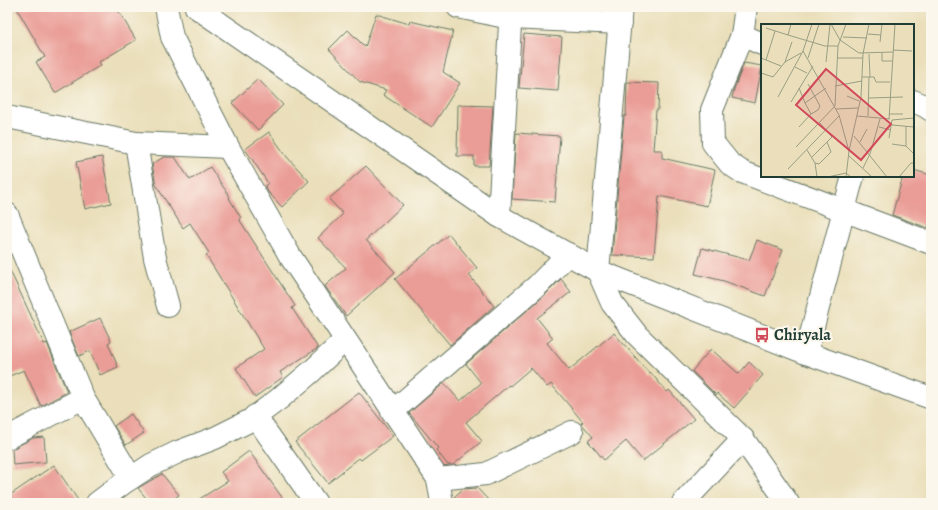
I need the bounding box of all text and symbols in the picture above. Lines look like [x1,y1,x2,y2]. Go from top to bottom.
inset map [761,24,914,177]
place label: Chiryala [774,324,831,346]
bus stop icon: Chiryala [753,326,771,344]

